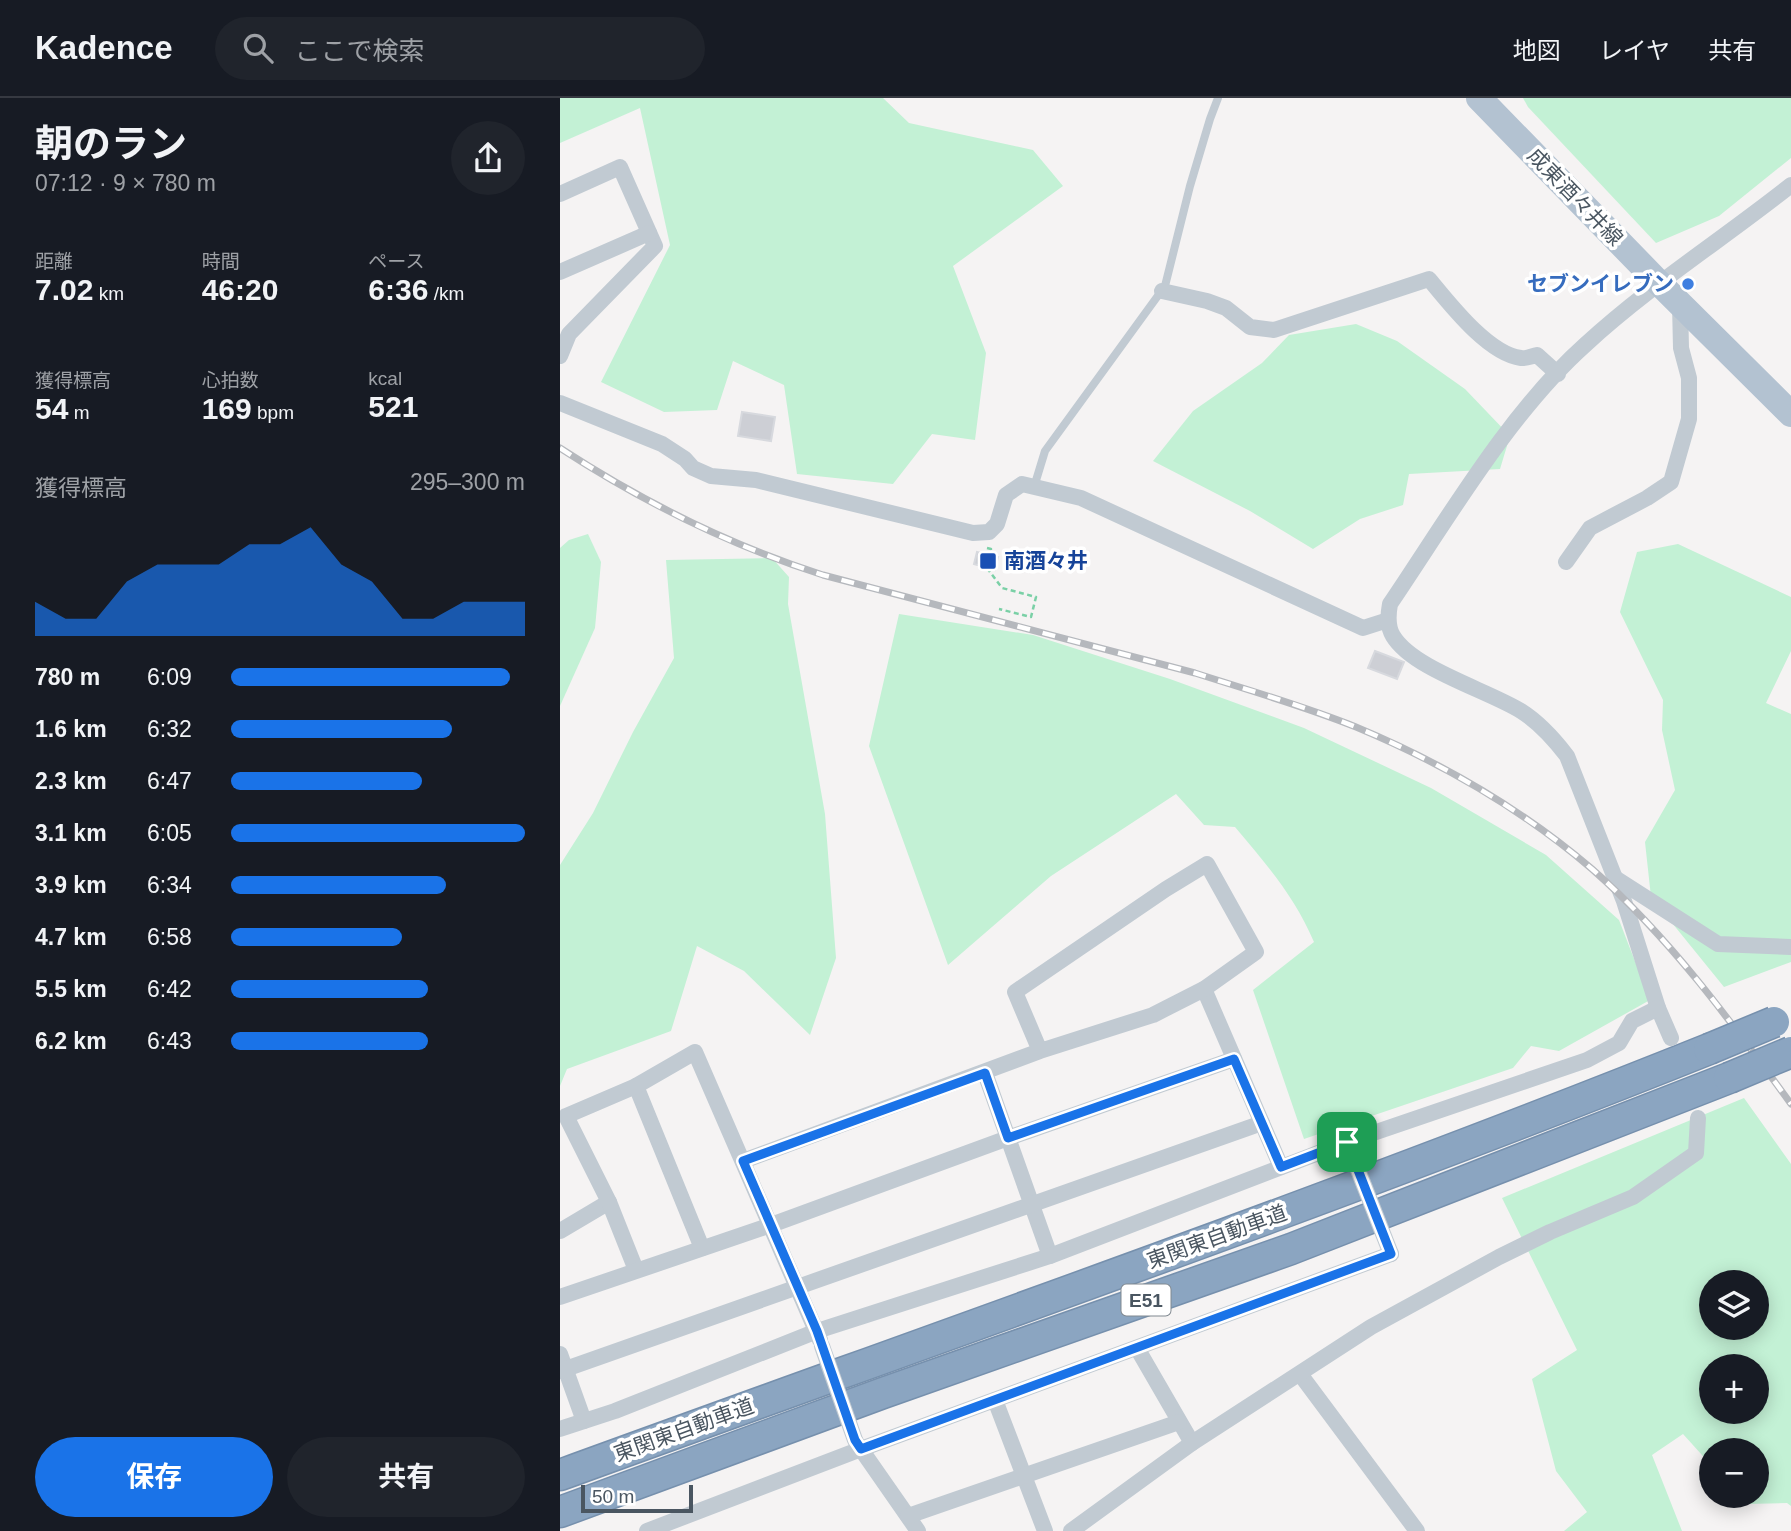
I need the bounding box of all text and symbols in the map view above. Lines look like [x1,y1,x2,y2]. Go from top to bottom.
search box [215,17,705,80]
text: Kadence [35,29,173,66]
icon: search [239,29,277,67]
text: ここで検索 [295,36,425,66]
text: 地図 [1513,37,1561,64]
text: レイヤ [1599,37,1670,64]
text: 共有 [1708,37,1756,64]
button: share [451,121,525,195]
text: 朝のラン [35,123,187,165]
street label: 成東酒々井線 [1523,143,1627,250]
text: 07:12 · 9 × 780 m [35,170,216,196]
text: 距離 [35,251,73,272]
text: 時間 [202,251,240,272]
text: ペース [368,251,424,272]
place label: セブンイレブン [1527,272,1674,295]
text: 7.02 [35,273,93,306]
text: 46:20 [202,273,278,306]
text: 6:36 [368,273,428,306]
marker: セブンイレブン [1680,276,1696,292]
text: km [93,283,124,304]
text: /km [428,283,464,304]
text: kcal [368,368,402,389]
text: 獲得標高 [35,370,111,391]
text: 心拍数 [202,370,259,391]
text: 521 [368,390,418,423]
text: 54 [35,392,68,425]
text: 169 [202,392,252,425]
text: m [68,402,89,423]
text: bpm [252,402,294,423]
text: 295–300 m [410,469,525,495]
text: 獲得標高 [35,475,127,501]
place label: 南酒々井 [1004,549,1088,572]
marker: 南酒々井 [978,551,998,571]
text: 780 m [35,664,100,690]
text: 6:09 [147,664,192,690]
text: 1.6 km [35,716,107,742]
text: 6:32 [147,716,192,742]
text: 2.3 km [35,768,107,794]
text: 6:47 [147,768,192,794]
text: 3.1 km [35,820,107,846]
text: 6:05 [147,820,192,846]
text: 3.9 km [35,872,107,898]
text: 6:34 [147,872,192,898]
text: 4.7 km [35,924,107,950]
text: 6:58 [147,924,192,950]
text: 5.5 km [35,976,107,1002]
text: 6:42 [147,976,192,1002]
text: 6.2 km [35,1028,107,1054]
text: 6:43 [147,1028,192,1054]
pin [1317,1112,1377,1172]
icon: arrive [1328,1123,1366,1161]
street label: 東関東自動車道 [1144,1201,1290,1272]
map controls [1699,1270,1769,1508]
button: layers [1699,1270,1769,1340]
road number: E51 [1122,1284,1170,1316]
button: + [1699,1354,1769,1424]
street label: 東関東自動車道 [611,1394,757,1465]
button: 保存 [35,1437,273,1517]
button: 共有 [287,1437,525,1517]
button: − [1699,1438,1769,1508]
scale bar [581,1482,693,1514]
text: 50 m [592,1486,634,1507]

